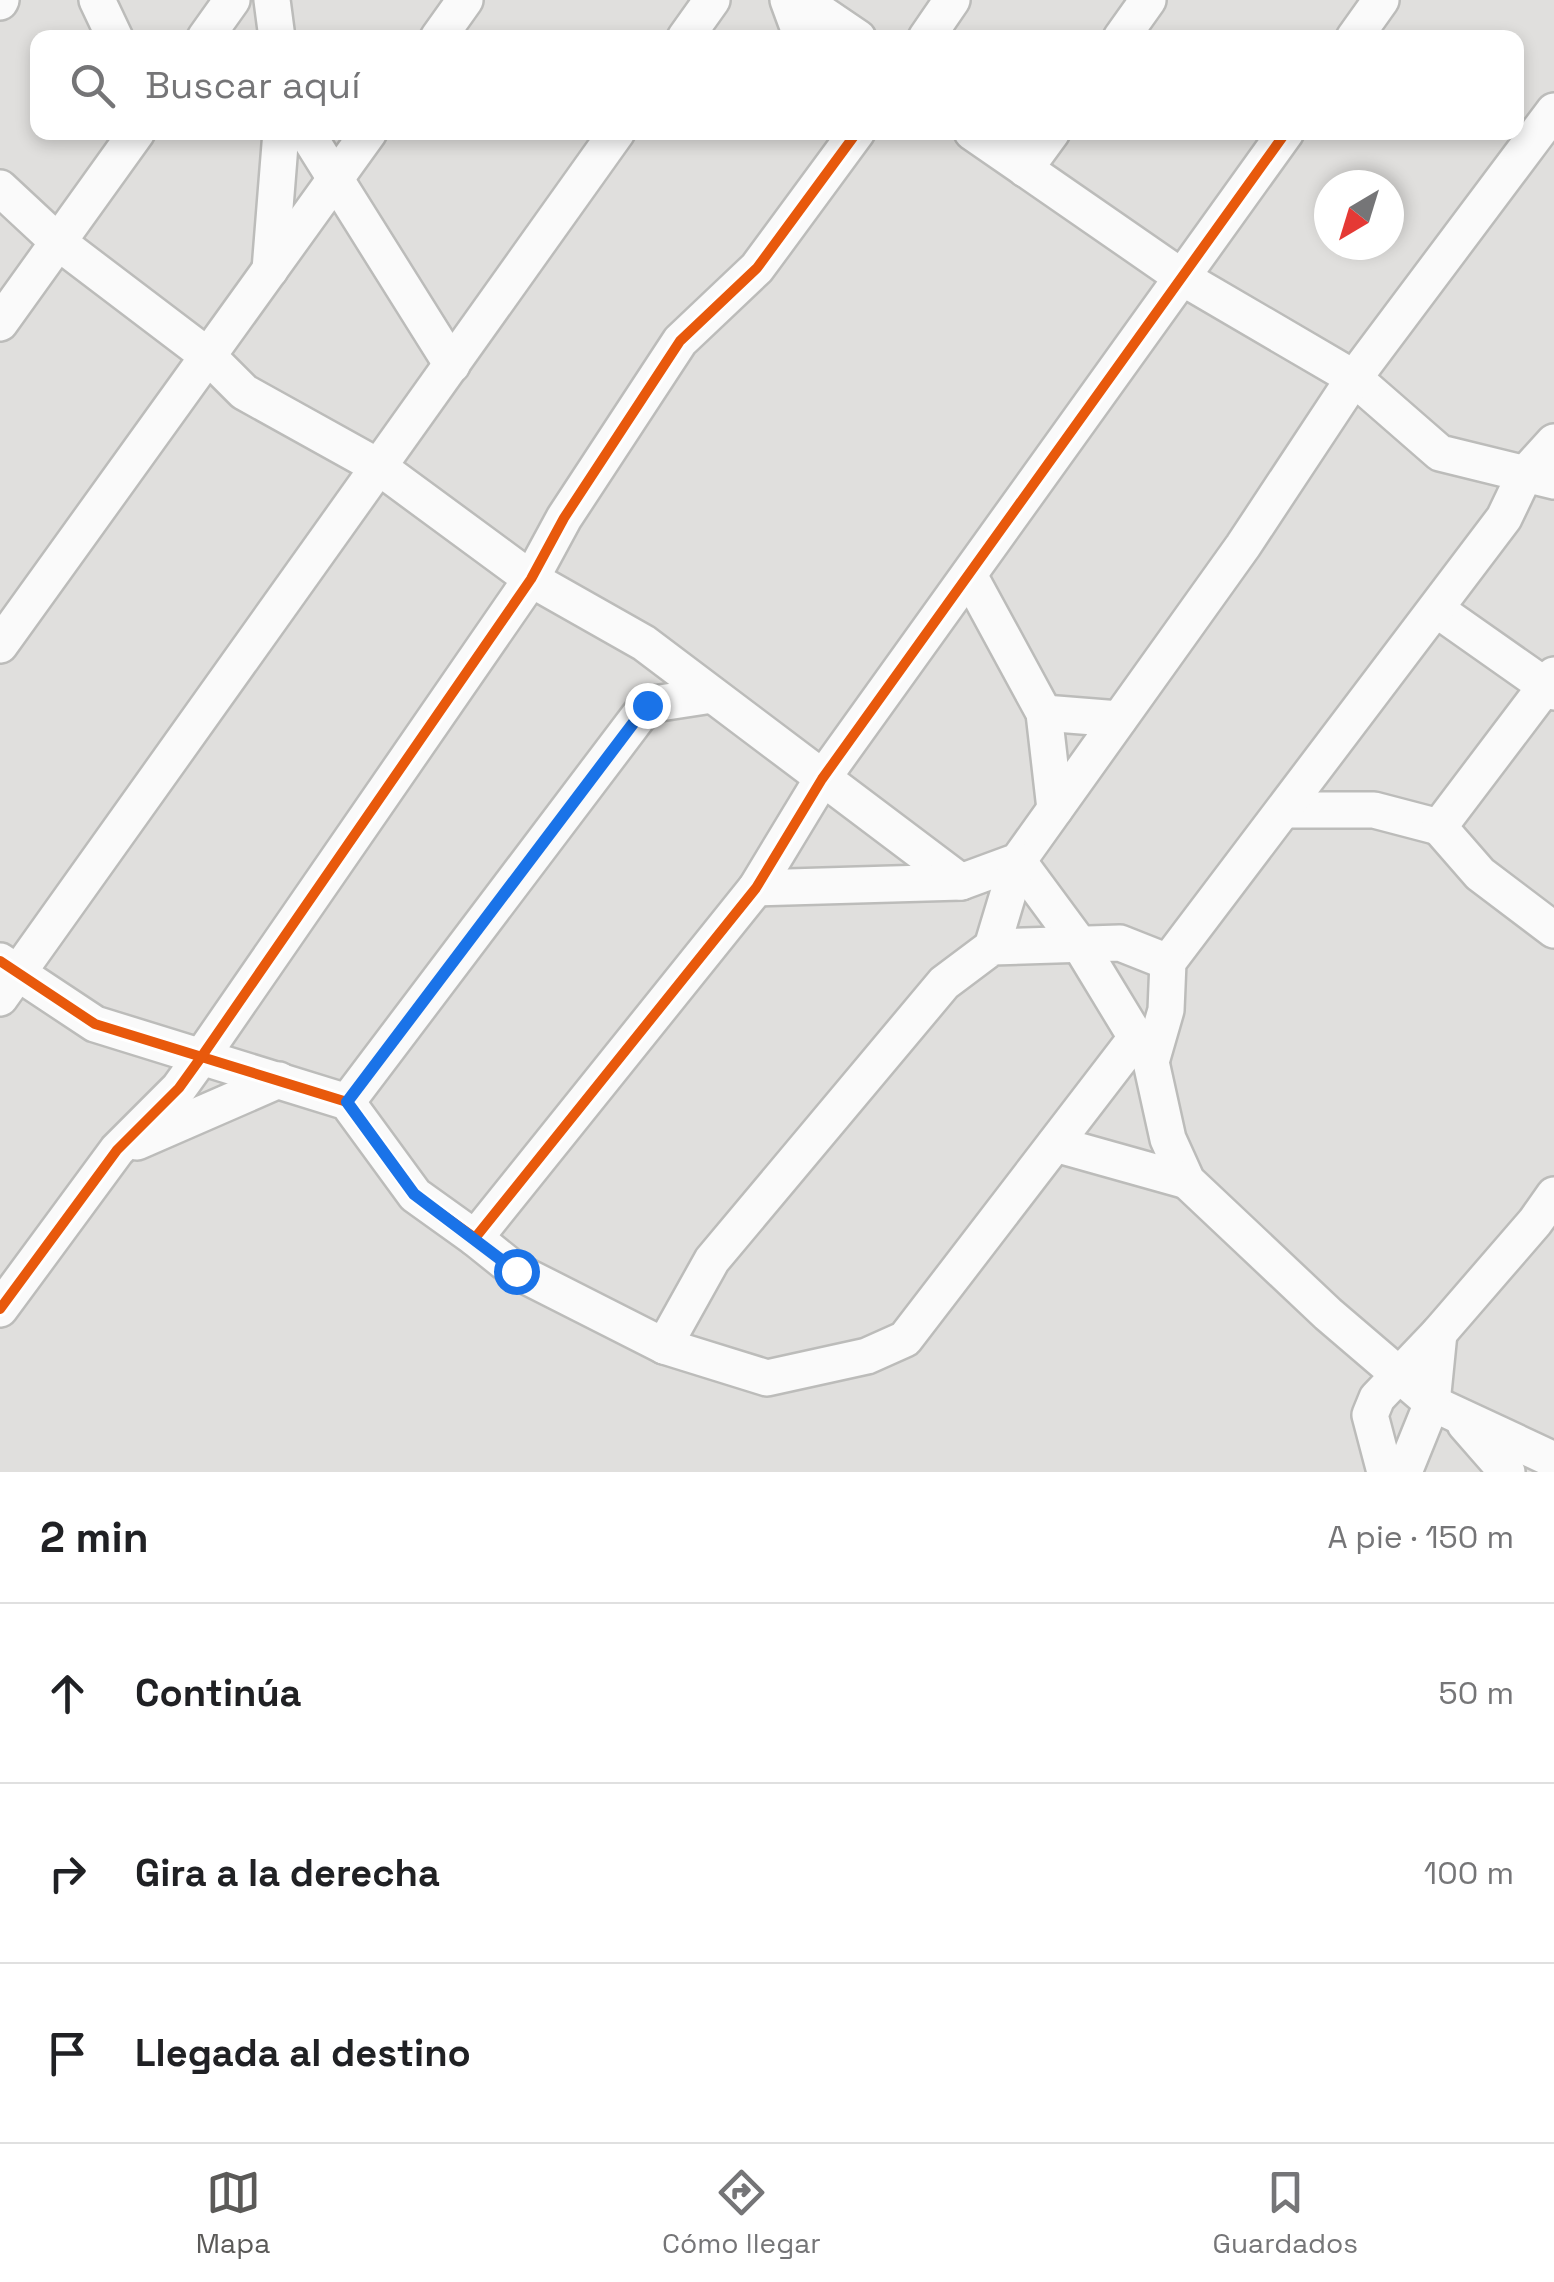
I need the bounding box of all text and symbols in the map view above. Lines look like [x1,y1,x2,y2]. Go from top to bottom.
search box [30,30,1524,140]
icon: search [65,58,120,113]
text: Buscar aquí [145,61,360,109]
north arrow [1314,170,1404,260]
route end [625,683,671,729]
route start [494,1249,540,1295]
text: 2 min [40,1511,149,1564]
text: A pie · 150 m [1327,1517,1514,1557]
icon: ahead [40,1666,95,1721]
text: Continúa [135,1669,302,1717]
text: 50 m [1439,1673,1514,1713]
icon: right [40,1846,95,1901]
text: Gira a la derecha [135,1849,440,1897]
text: 100 m [1424,1853,1514,1893]
icon: arrive [40,2026,95,2081]
text: Llegada al destino [135,2029,471,2077]
tab: Mapa [196,2165,270,2261]
tab: Cómo llegar [662,2165,821,2261]
tab: Guardados [1213,2165,1358,2261]

